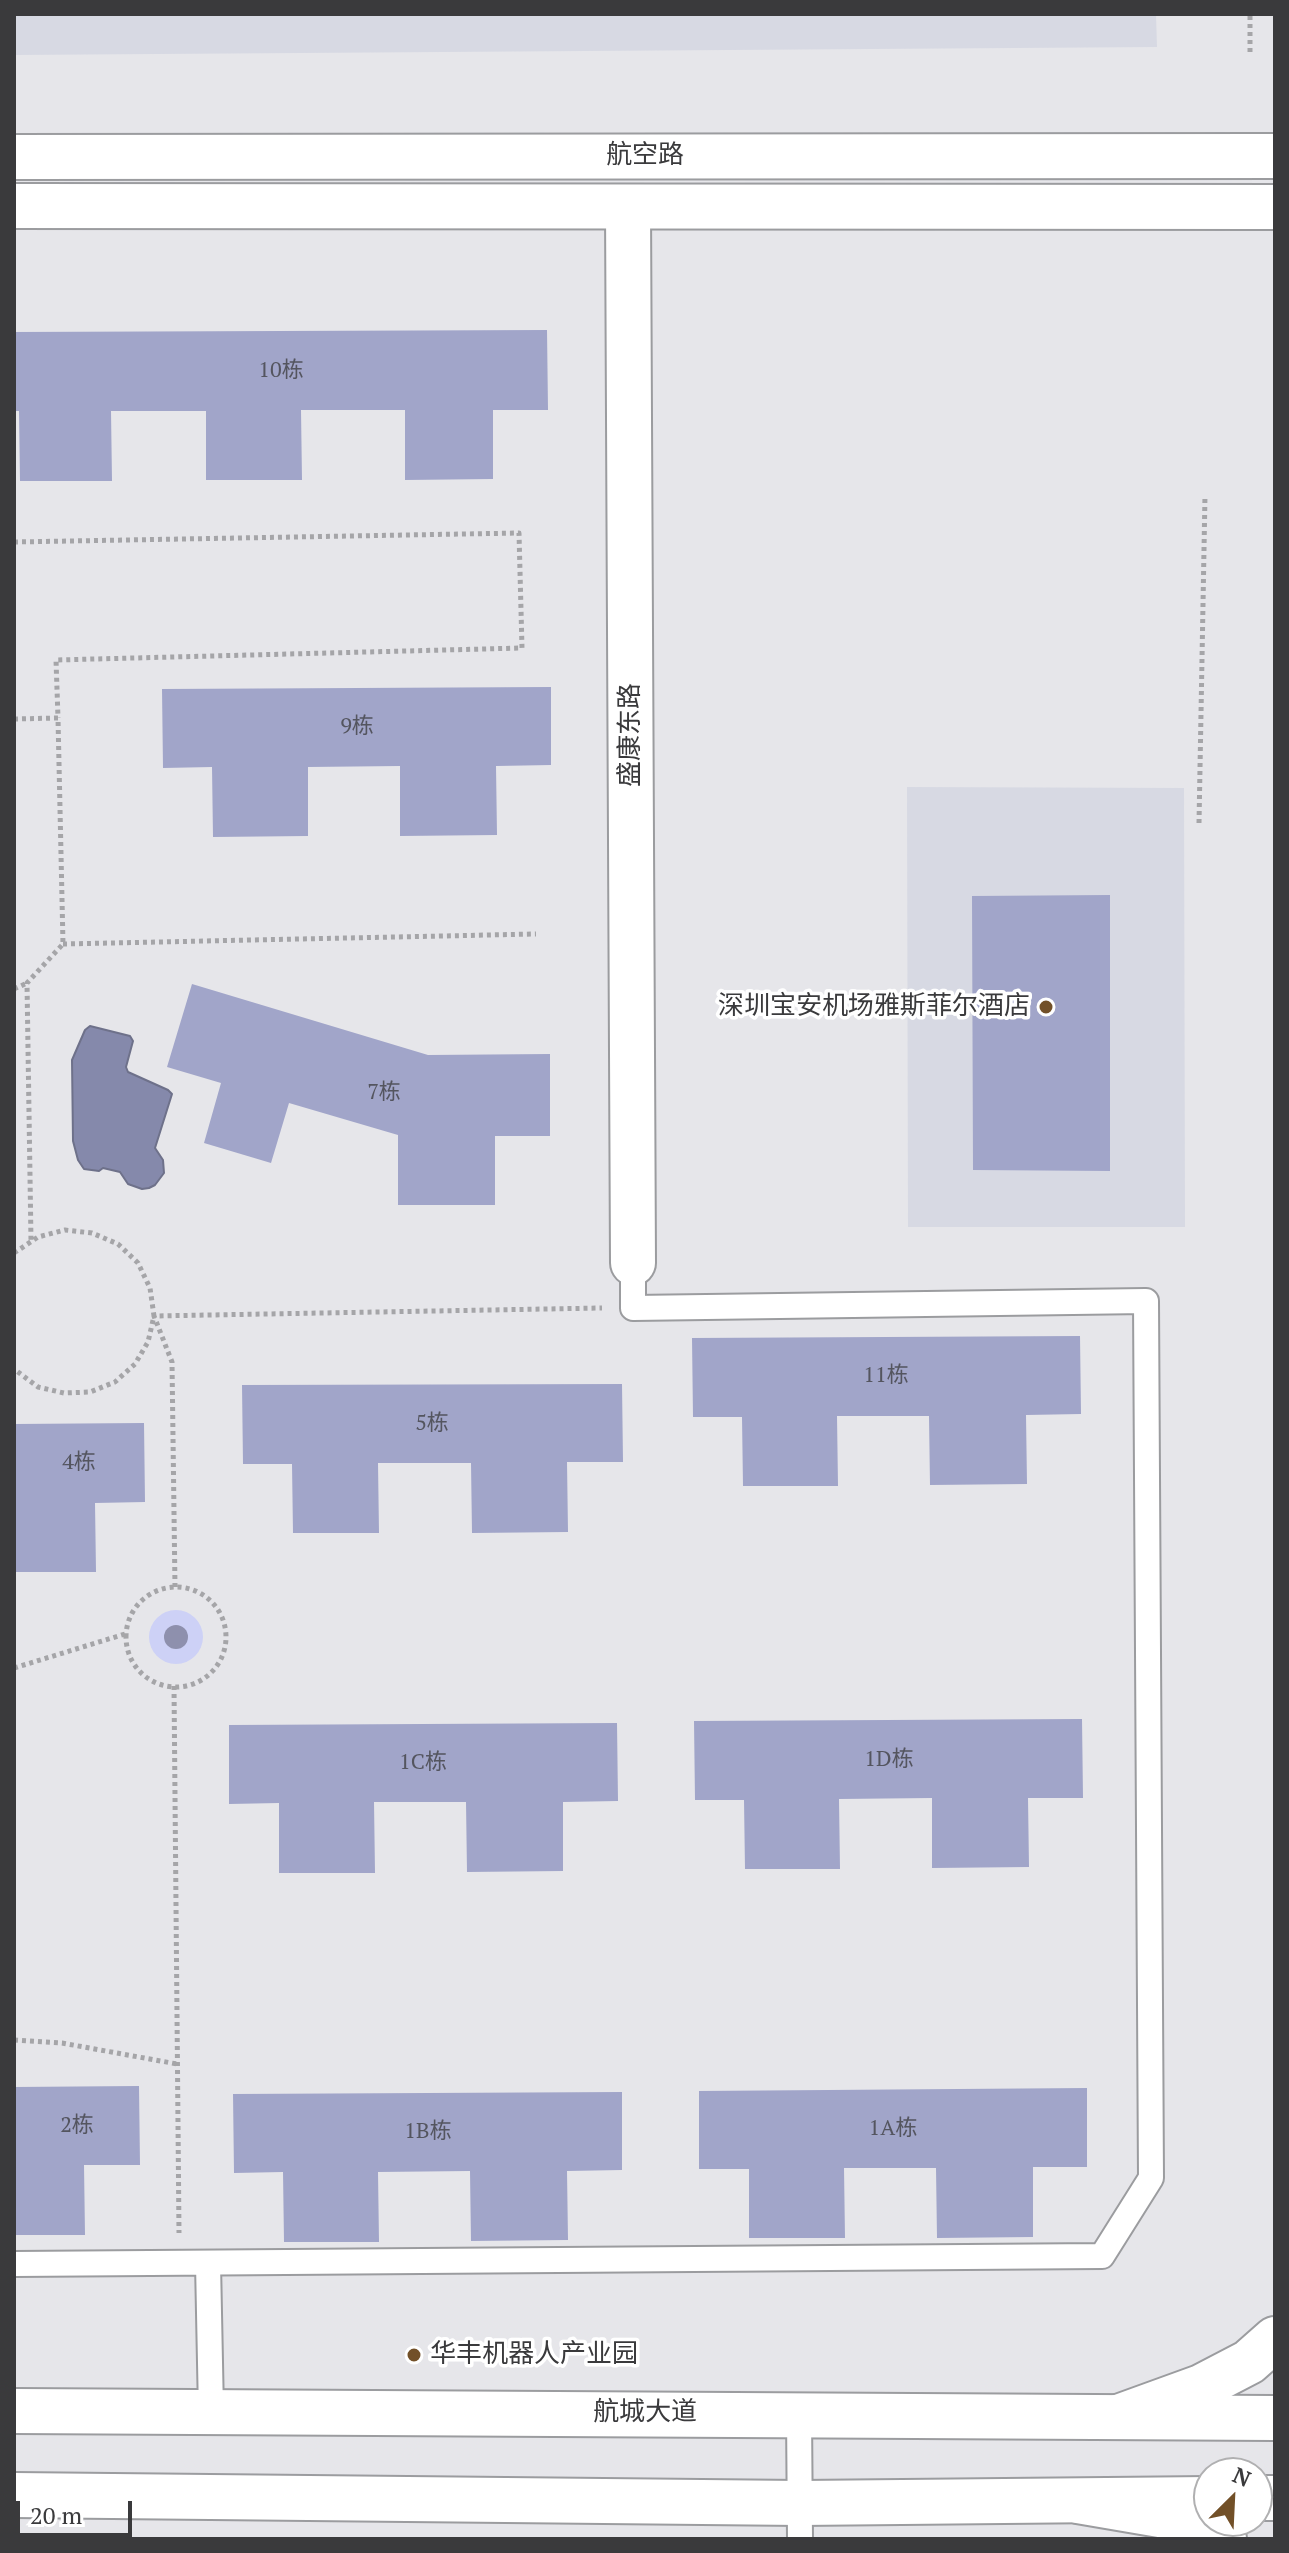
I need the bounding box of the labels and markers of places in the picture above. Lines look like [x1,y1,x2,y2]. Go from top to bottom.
place label: 深圳宝安机场雅斯菲尔酒店 [718,991,1030,1023]
marker: 深圳宝安机场雅斯菲尔酒店 [1037,998,1055,1016]
place label: 华丰机器人产业园 [430,2339,638,2371]
marker: 华丰机器人产业园 [405,2346,423,2364]

